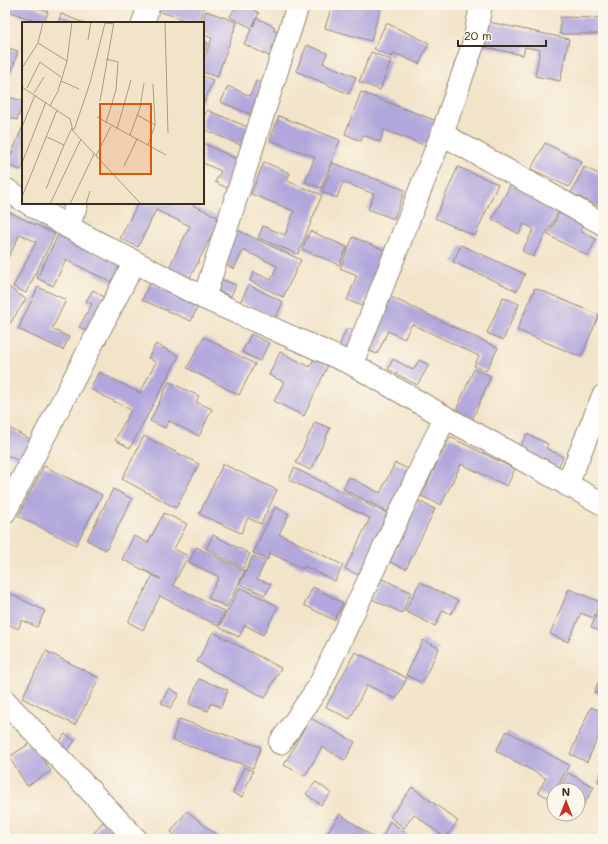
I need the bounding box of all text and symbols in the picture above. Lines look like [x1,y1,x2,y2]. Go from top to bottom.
inset map [22,22,204,204]
scale bar [458,22,546,48]
text: 20 m [464,27,492,43]
north arrow [546,782,586,822]
text: N [562,784,570,799]

